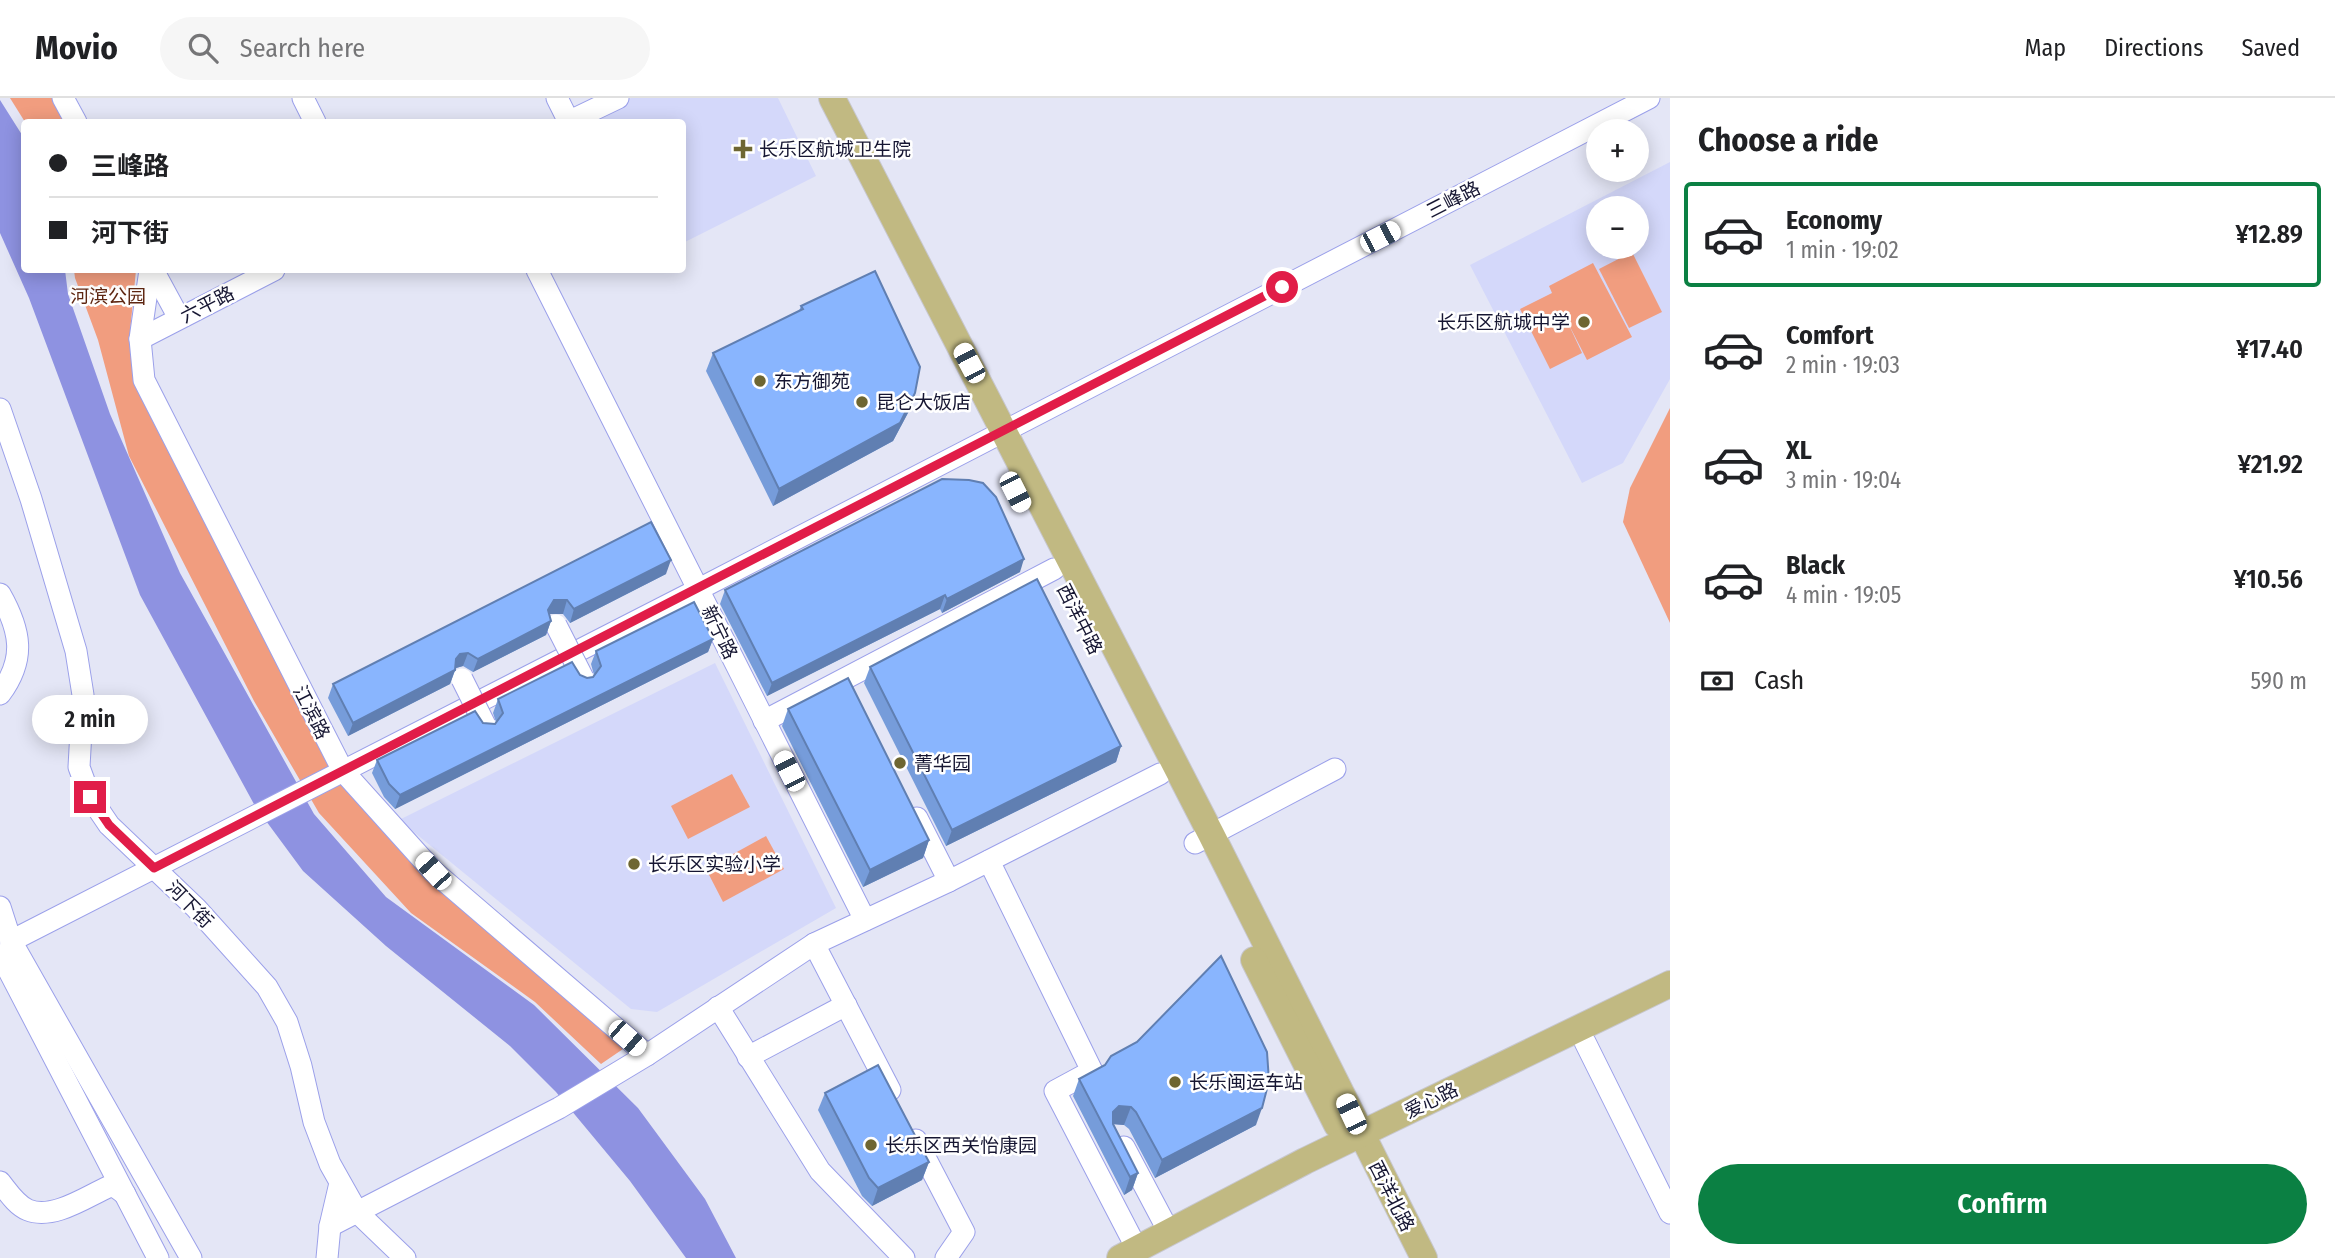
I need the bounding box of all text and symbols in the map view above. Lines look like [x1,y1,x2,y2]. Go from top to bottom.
search box [160,17,650,80]
text: Movio [35,28,118,68]
icon: search [184,29,222,67]
text: Search here [240,33,365,64]
text: Map [2025,34,2066,62]
text: Directions [2104,34,2203,62]
text: Saved [2241,34,2300,62]
map controls [1586,119,1649,259]
button: + [1586,119,1649,182]
text: Choose a ride [1698,121,1879,159]
place label: 长乐区航城卫生院 [759,138,911,161]
marker: 长乐区航城卫生院 [733,139,753,159]
text: 三峰路 [91,151,169,182]
street label: 三峰路 [1423,176,1484,223]
button: − [1586,196,1649,259]
icon: car [1702,203,1765,266]
text: Economy [1786,205,1882,236]
text: 河下街 [91,218,169,249]
car [1357,218,1404,256]
text: ¥12.89 [2235,219,2303,250]
text: 1 min · 19:02 [1786,236,1899,264]
route start [1266,271,1298,303]
street label: 六平路 [177,281,238,328]
park label: 河滨公园 [70,285,146,308]
place label: 长乐区航城中学 [1437,311,1570,334]
marker: 长乐区航城中学 [1576,314,1592,330]
icon: car [1702,318,1765,381]
text: Comfort [1786,320,1874,351]
text: ¥17.40 [2236,334,2303,365]
car [950,340,989,386]
text: 2 min · 19:03 [1786,351,1900,379]
place label: 东方御苑 [774,370,850,393]
marker: 东方御苑 [752,373,768,389]
place label: 昆仑大饭店 [876,391,971,414]
marker: 昆仑大饭店 [854,394,870,410]
icon: car [1702,433,1765,496]
text: XL [1786,435,1812,466]
text: ¥21.92 [2238,449,2303,480]
text: 3 min · 19:04 [1786,466,1901,494]
car [997,469,1034,515]
icon: car [1702,548,1765,611]
text: Black [1786,550,1845,581]
text: ¥10.56 [2234,564,2303,595]
street label: 西洋中路 [1052,580,1107,658]
text: 4 min · 19:05 [1786,581,1901,609]
street label: 新宁路 [697,602,742,663]
icon: cash [1698,662,1736,700]
text: Cash [1754,665,1804,696]
text: 590 m [2251,667,2307,695]
street label: 江滨路 [288,682,335,743]
callout: 2 min [32,696,148,744]
text: 2 min [64,705,116,733]
car [771,748,808,794]
place label: 菁华园 [914,752,971,775]
marker: 菁华园 [892,755,908,771]
route end [74,781,106,813]
car [412,848,455,894]
place label: 长乐区实验小学 [648,853,781,876]
marker: 长乐区实验小学 [626,856,642,872]
street label: 河下街 [161,876,218,933]
car [605,1016,650,1060]
place label: 长乐闽运车站 [1189,1071,1303,1094]
marker: 长乐闽运车站 [1167,1074,1183,1090]
street label: 爱心路 [1401,1078,1462,1123]
car [1333,1091,1370,1137]
place label: 长乐区西关怡康园 [885,1134,1037,1157]
marker: 长乐区西关怡康园 [863,1137,879,1153]
street label: 西洋北路 [1364,1157,1419,1235]
button: Confirm [1698,1164,2307,1244]

